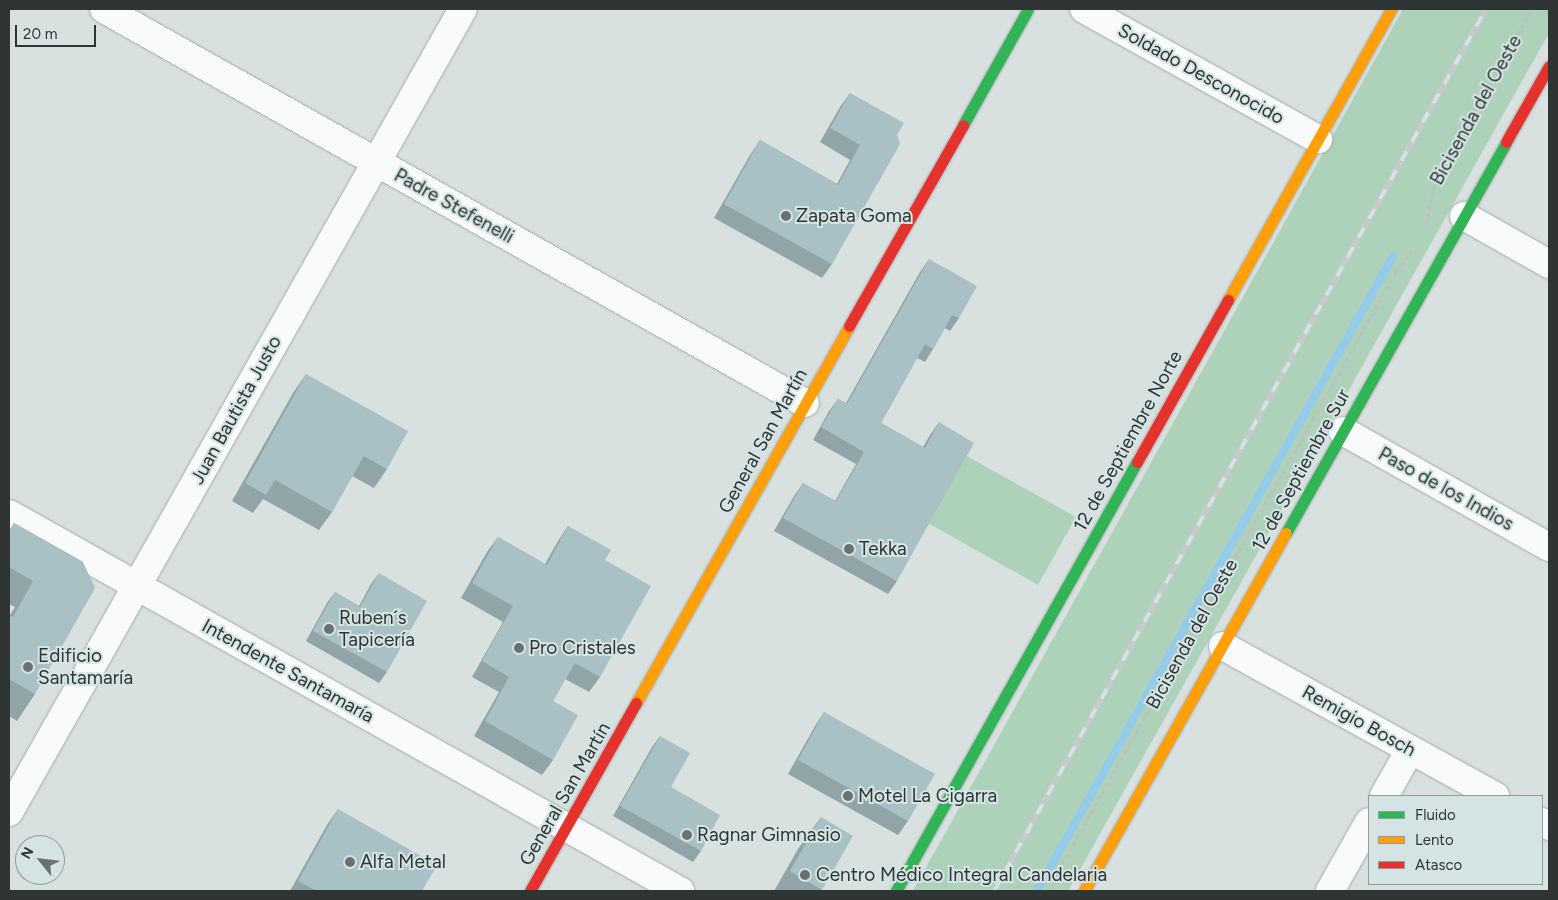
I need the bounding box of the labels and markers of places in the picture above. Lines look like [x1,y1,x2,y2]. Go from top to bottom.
place label: Zapata Goma [796,205,912,227]
marker: Zapata Goma [780,210,792,222]
place label: Tekka [859,538,907,560]
marker: Tekka [843,543,855,555]
place label: Ruben´s Tapicería [339,607,415,651]
marker: Ruben´s Tapicería [323,623,335,635]
place label: Pro Cristales [529,637,636,659]
marker: Pro Cristales [513,642,525,654]
place label: Edificio Santamaría [38,645,133,689]
marker: Edificio Santamaría [22,661,34,673]
place label: Motel La Cigarra [858,785,997,807]
marker: Motel La Cigarra [842,790,854,802]
place label: Ragnar Gimnasio [697,824,841,846]
marker: Ragnar Gimnasio [681,829,693,841]
place label: Alfa Metal [360,851,446,873]
marker: Alfa Metal [344,856,356,868]
place label: Centro Médico Integral Candelaria [816,864,1107,886]
marker: Centro Médico Integral Candelaria [798,868,812,882]

